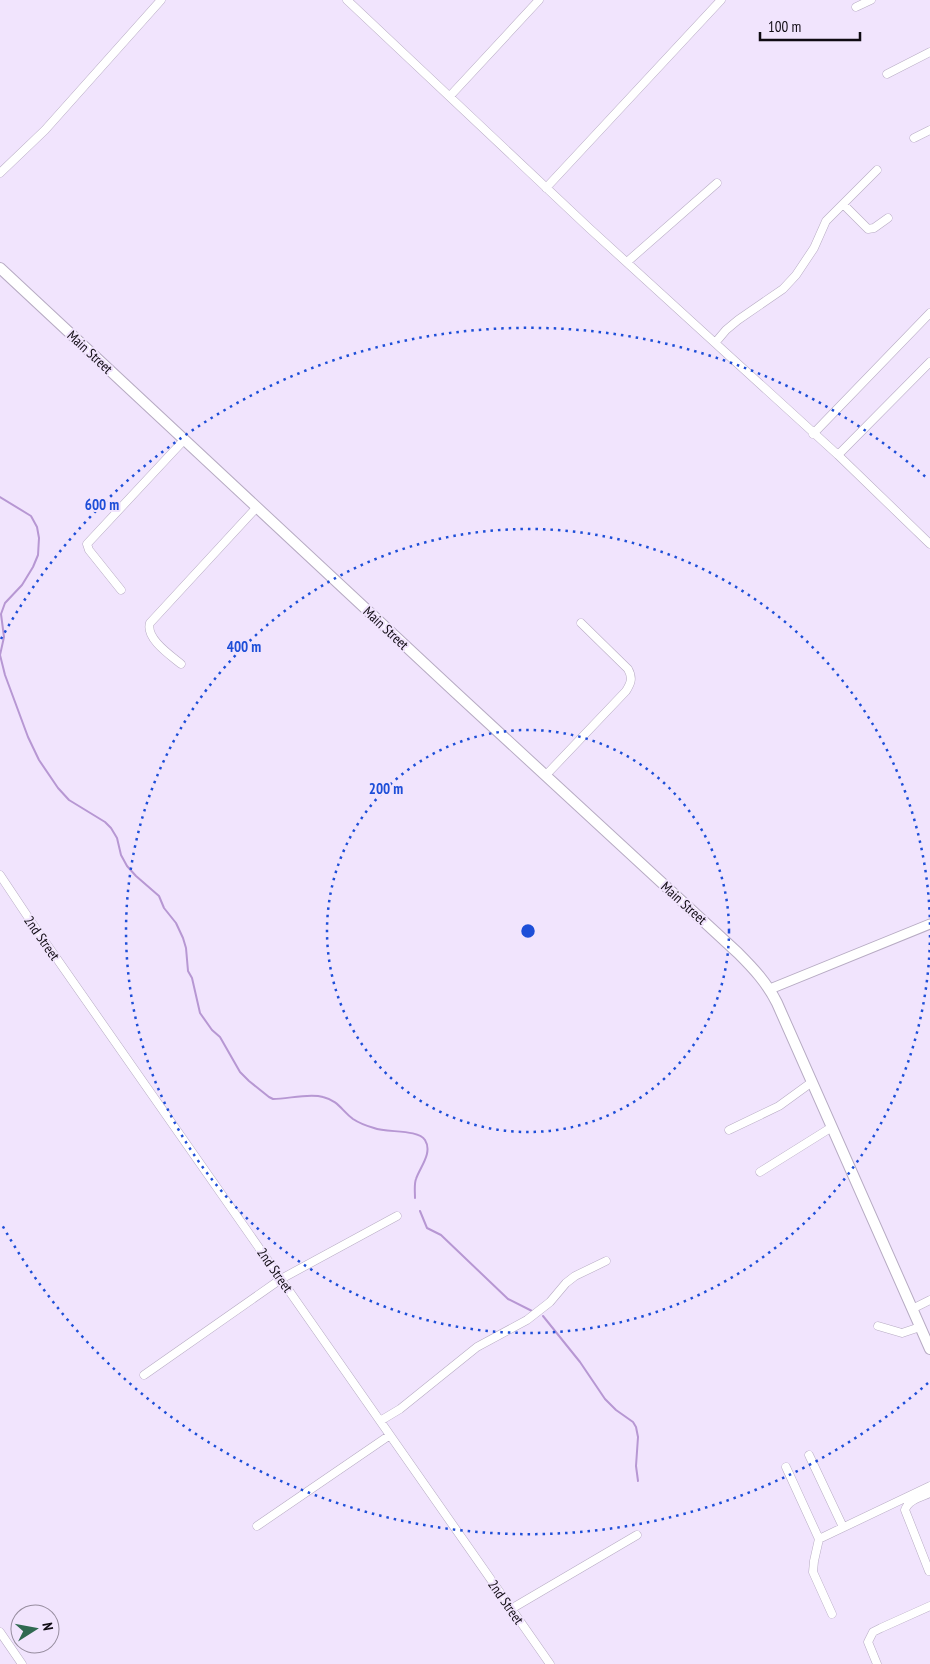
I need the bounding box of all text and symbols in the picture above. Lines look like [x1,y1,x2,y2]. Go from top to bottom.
scale bar [760,10,860,42]
text: 100 m [768,17,801,36]
street label: Main Street [64,326,117,378]
text: 600 m [85,495,119,514]
street label: Main Street [360,602,413,654]
text: 400 m [227,637,261,656]
text: 200 m [369,779,403,798]
street label: Main Street [657,878,711,928]
street label: 2nd Street [20,912,64,964]
centre of rings [519,922,537,940]
street label: 2nd Street [253,1244,297,1296]
street label: 2nd Street [484,1576,528,1628]
north arrow [10,1604,60,1654]
text: N [38,1621,57,1632]

